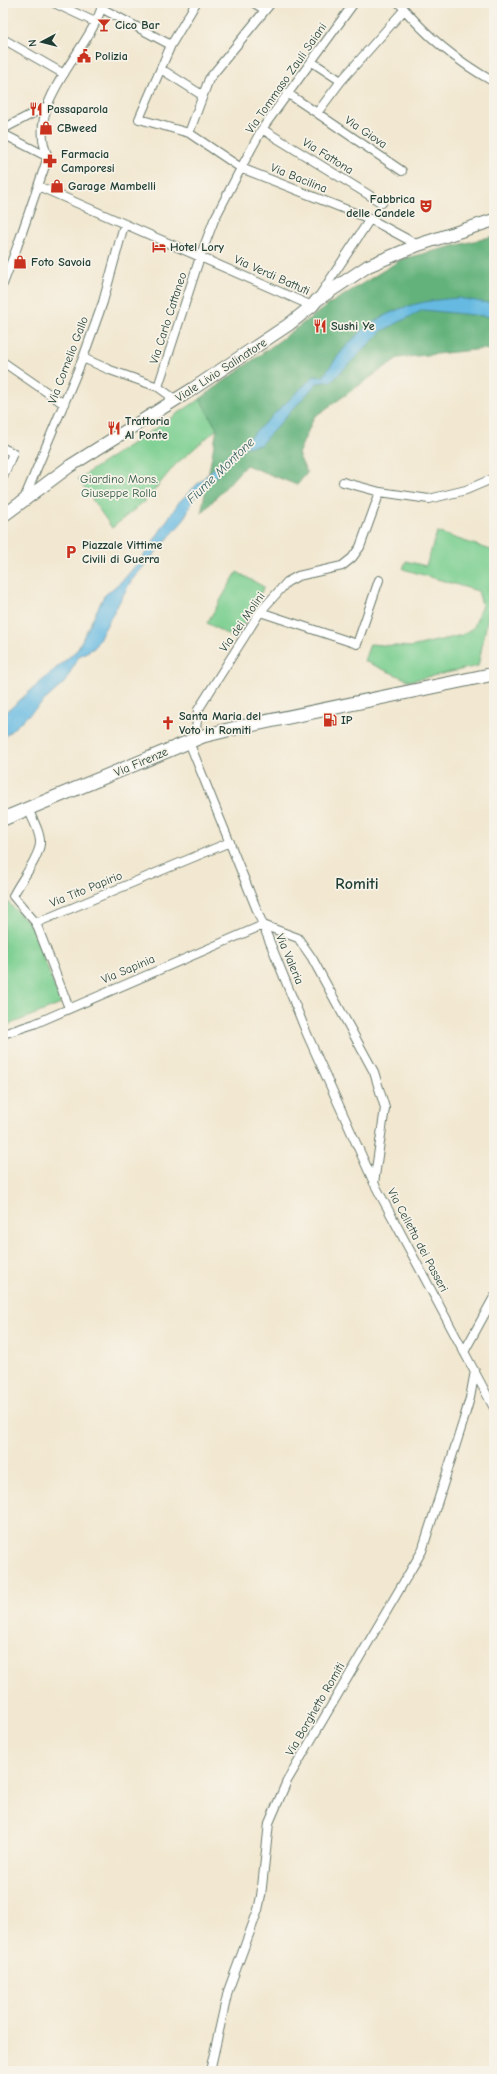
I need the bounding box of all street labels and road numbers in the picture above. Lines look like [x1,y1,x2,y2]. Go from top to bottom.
street label: Via Tommaso Zauli Saiani [242,20,330,136]
street label: Via Giova [342,113,390,151]
street label: Via Fattona [300,135,356,177]
street label: Via Bacilina [269,160,329,196]
street label: Via Verdi Battuti [232,252,312,298]
street label: Via Carlo Cattaneo [147,270,189,366]
street label: Via Cornelio Gallo [45,314,91,406]
street label: Viale Livio Salinatore [173,335,269,405]
street label: Via dei Molini [216,589,268,655]
street label: Via Firenze [112,744,170,780]
street label: Via Tito Papirio [48,868,124,910]
street label: Via Valeria [273,932,307,986]
street label: Via Sapinia [99,951,157,987]
street label: Via Celletta dei Passeri [385,1186,451,1294]
street label: Via Borghetto Romiti [283,1660,347,1758]

